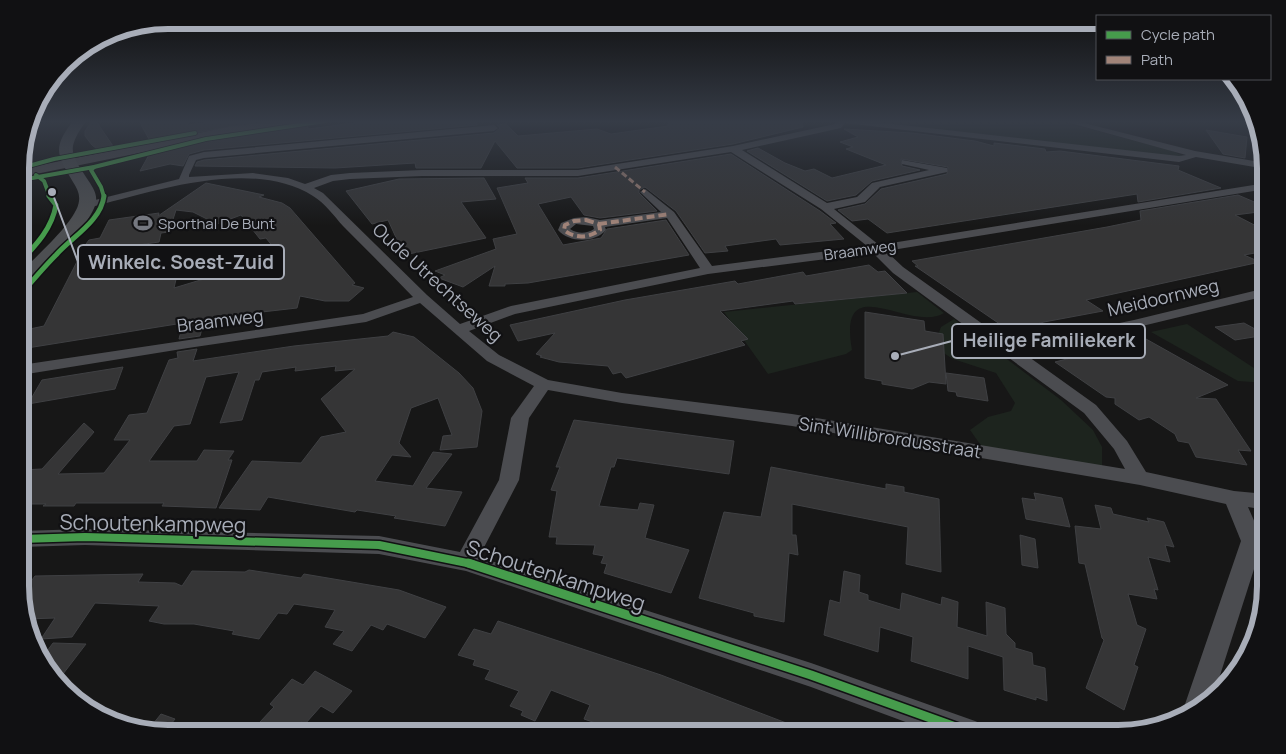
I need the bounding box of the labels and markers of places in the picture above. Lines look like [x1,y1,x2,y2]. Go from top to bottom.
sports icon: Sporthal De Bunt [132,212,154,234]
place label: Sporthal De Bunt [158,213,275,234]
callout: Winkelc. Soest-Zuid [78,245,284,279]
callout: Heilige Familiekerk [952,324,1145,358]

